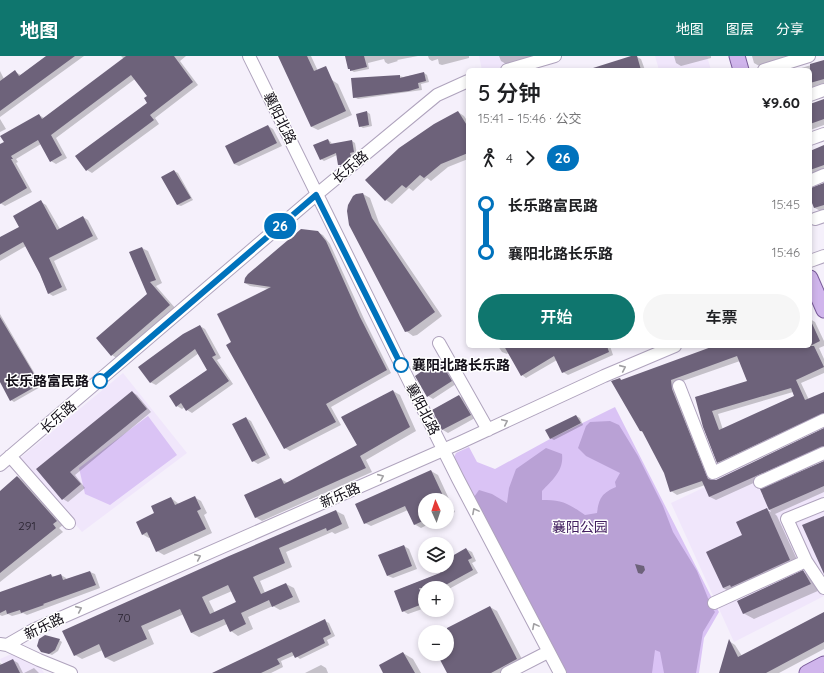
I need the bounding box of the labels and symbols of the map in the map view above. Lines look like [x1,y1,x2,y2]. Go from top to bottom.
street label: 襄阳北路 [260,89,300,147]
street label: 长乐路 [328,147,372,187]
line badge: 26 [262,213,298,239]
place label: 襄阳北路长乐路 [412,356,510,374]
marker: 襄阳北路长乐路 [393,357,409,373]
one-way arrow [619,365,626,373]
place label: 长乐路富民路 [5,372,89,390]
marker: 长乐路富民路 [92,373,108,389]
street label: 襄阳北路 [402,380,444,438]
street label: 长乐路 [36,397,80,437]
one-way arrow [500,419,508,427]
one-way arrow [378,473,385,481]
street label: 新乐路 [317,478,363,512]
north arrow [418,493,454,529]
one-way arrow [472,508,480,515]
house number: 291 [18,518,36,533]
park label: 襄阳公园 [552,518,608,536]
one-way arrow [194,554,202,562]
one-way arrow [75,606,82,614]
street label: 新乐路 [21,609,67,643]
house number: 70 [117,610,131,625]
one-way arrow [532,623,540,630]

